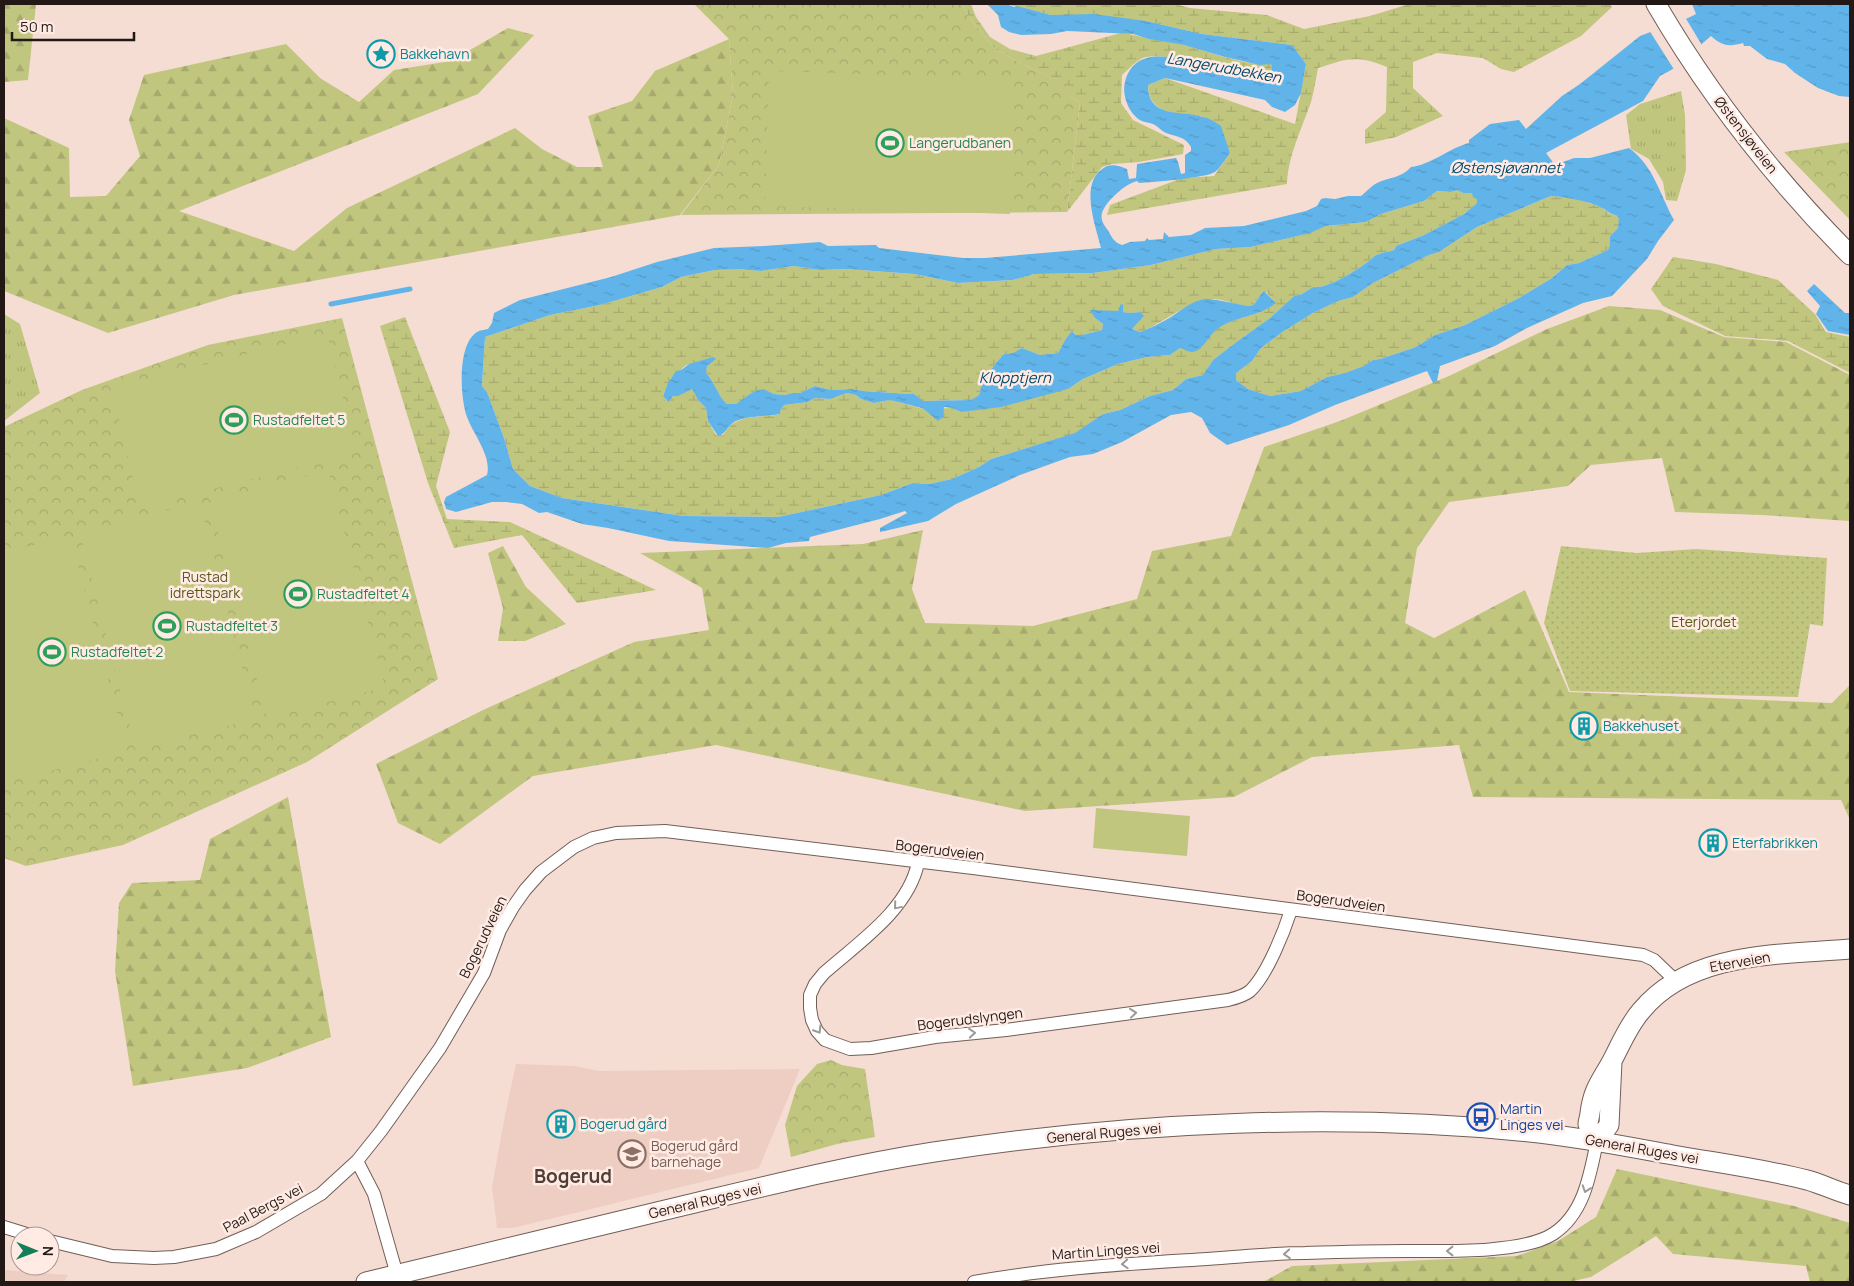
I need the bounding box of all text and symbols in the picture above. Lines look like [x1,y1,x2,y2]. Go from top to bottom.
scale bar [12,10,135,42]
text: 50 m [20,16,54,37]
place icon: Bakkehavn [366,39,396,69]
place label: Bakkehavn [400,44,470,63]
water label: Langerudbekken [1165,47,1284,88]
street label: Østensjøveien [1710,92,1782,177]
sports icon: Langerudbanen [875,128,905,158]
place label: Langerudbanen [909,133,1011,152]
water label: Østensjøvannet [1451,157,1563,178]
water label: Klopptjern [979,367,1052,388]
sports icon: Rustadfeltet 5 [219,405,249,435]
place label: Rustadfeltet 5 [253,410,345,429]
park label: Rustad idrettspark [170,567,241,602]
sports icon: Rustadfeltet 4 [283,579,313,609]
place label: Rustadfeltet 4 [317,584,409,603]
sports icon: Rustadfeltet 3 [152,611,182,641]
park label: Eterjordet [1671,612,1737,631]
place label: Rustadfeltet 3 [186,616,278,635]
sports icon: Rustadfeltet 2 [37,637,67,667]
place label: Rustadfeltet 2 [71,642,163,661]
building icon: Bakkehuset [1569,711,1599,741]
place label: Bakkehuset [1603,716,1679,735]
building icon: Eterfabrikken [1698,828,1728,858]
place label: Eterfabrikken [1732,833,1818,852]
street label: Bogerudveien [894,835,986,864]
street label: Bogerudveien [1295,885,1387,916]
street label: Bogerudveien [454,892,511,981]
one-way arrow [894,900,903,909]
street label: Eterveien [1708,947,1772,976]
street label: Bogerudslyngen [916,1003,1024,1034]
one-way arrow [1130,1008,1138,1019]
one-way arrow [811,1024,821,1033]
one-way arrow [969,1028,977,1039]
place label: Martin Linges vei [1500,1099,1564,1134]
bus stop icon: Martin Linges vei [1466,1102,1496,1132]
building icon: Bogerud gård [546,1109,576,1139]
place label: Bogerud gård [580,1114,667,1133]
street label: General Ruges vei [1046,1118,1162,1147]
street label: General Ruges vei [1584,1129,1700,1168]
place label: Bogerud gård barnehage [651,1136,738,1171]
school or university icon: Bogerud gård barnehage [617,1139,647,1169]
district label: Bogerud [534,1163,612,1189]
street label: General Ruges vei [647,1178,763,1223]
street label: Paal Bergs vei [219,1179,306,1237]
one-way arrow [1581,1184,1591,1192]
north arrow [10,1226,60,1276]
street label: Martin Linges vei [1051,1237,1161,1264]
text: N [39,1246,58,1256]
one-way arrow [1445,1246,1453,1256]
one-way arrow [1283,1248,1291,1259]
one-way arrow [1121,1258,1129,1269]

